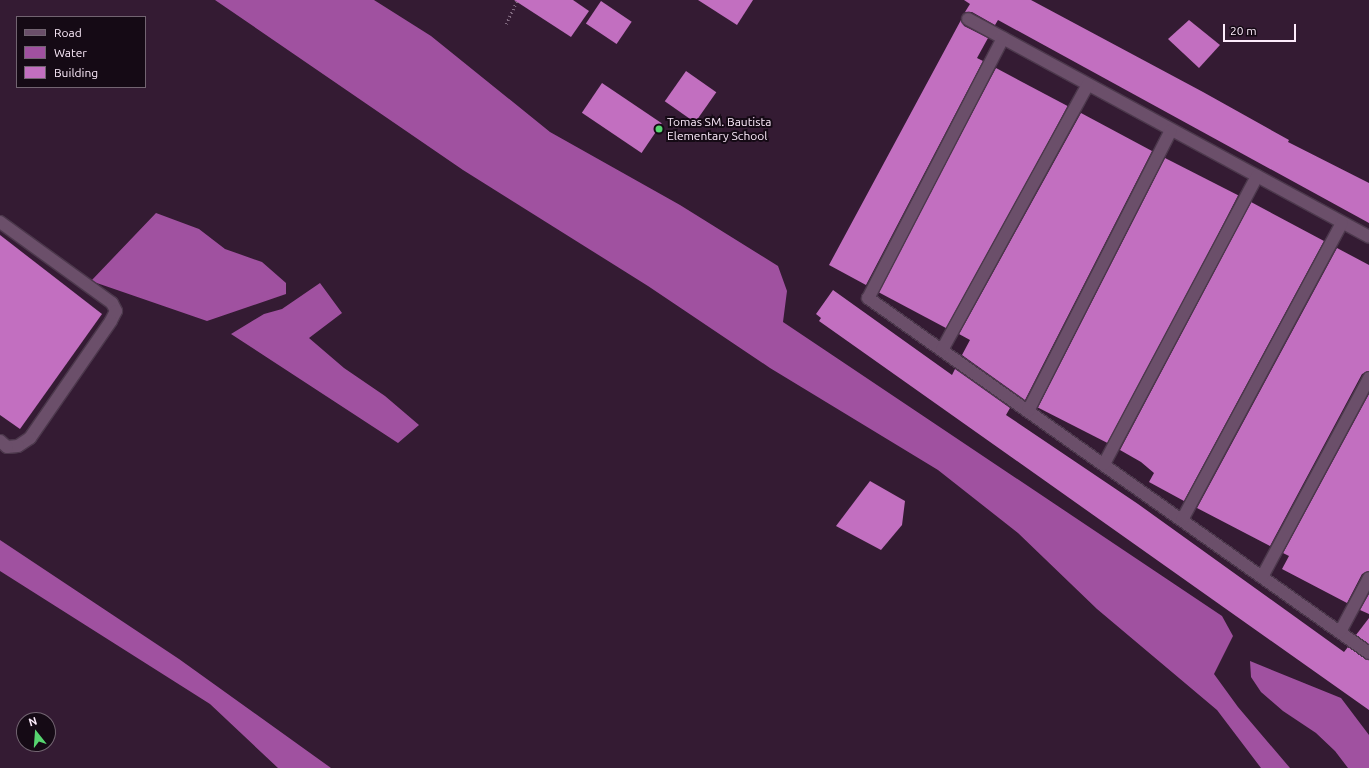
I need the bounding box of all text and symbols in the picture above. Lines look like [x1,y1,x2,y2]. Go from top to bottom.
legend [16,16,146,88]
scale bar [1225,16,1298,42]
text: 20 m [1230,24,1257,37]
text: Road [54,26,82,39]
text: Water [54,46,87,59]
text: Building [54,66,98,79]
place label: Tomas SM. Bautista Elementary School [667,115,771,143]
marker: Tomas SM. Bautista Elementary School [654,124,664,134]
north arrow [16,712,56,752]
text: N [27,715,38,728]

